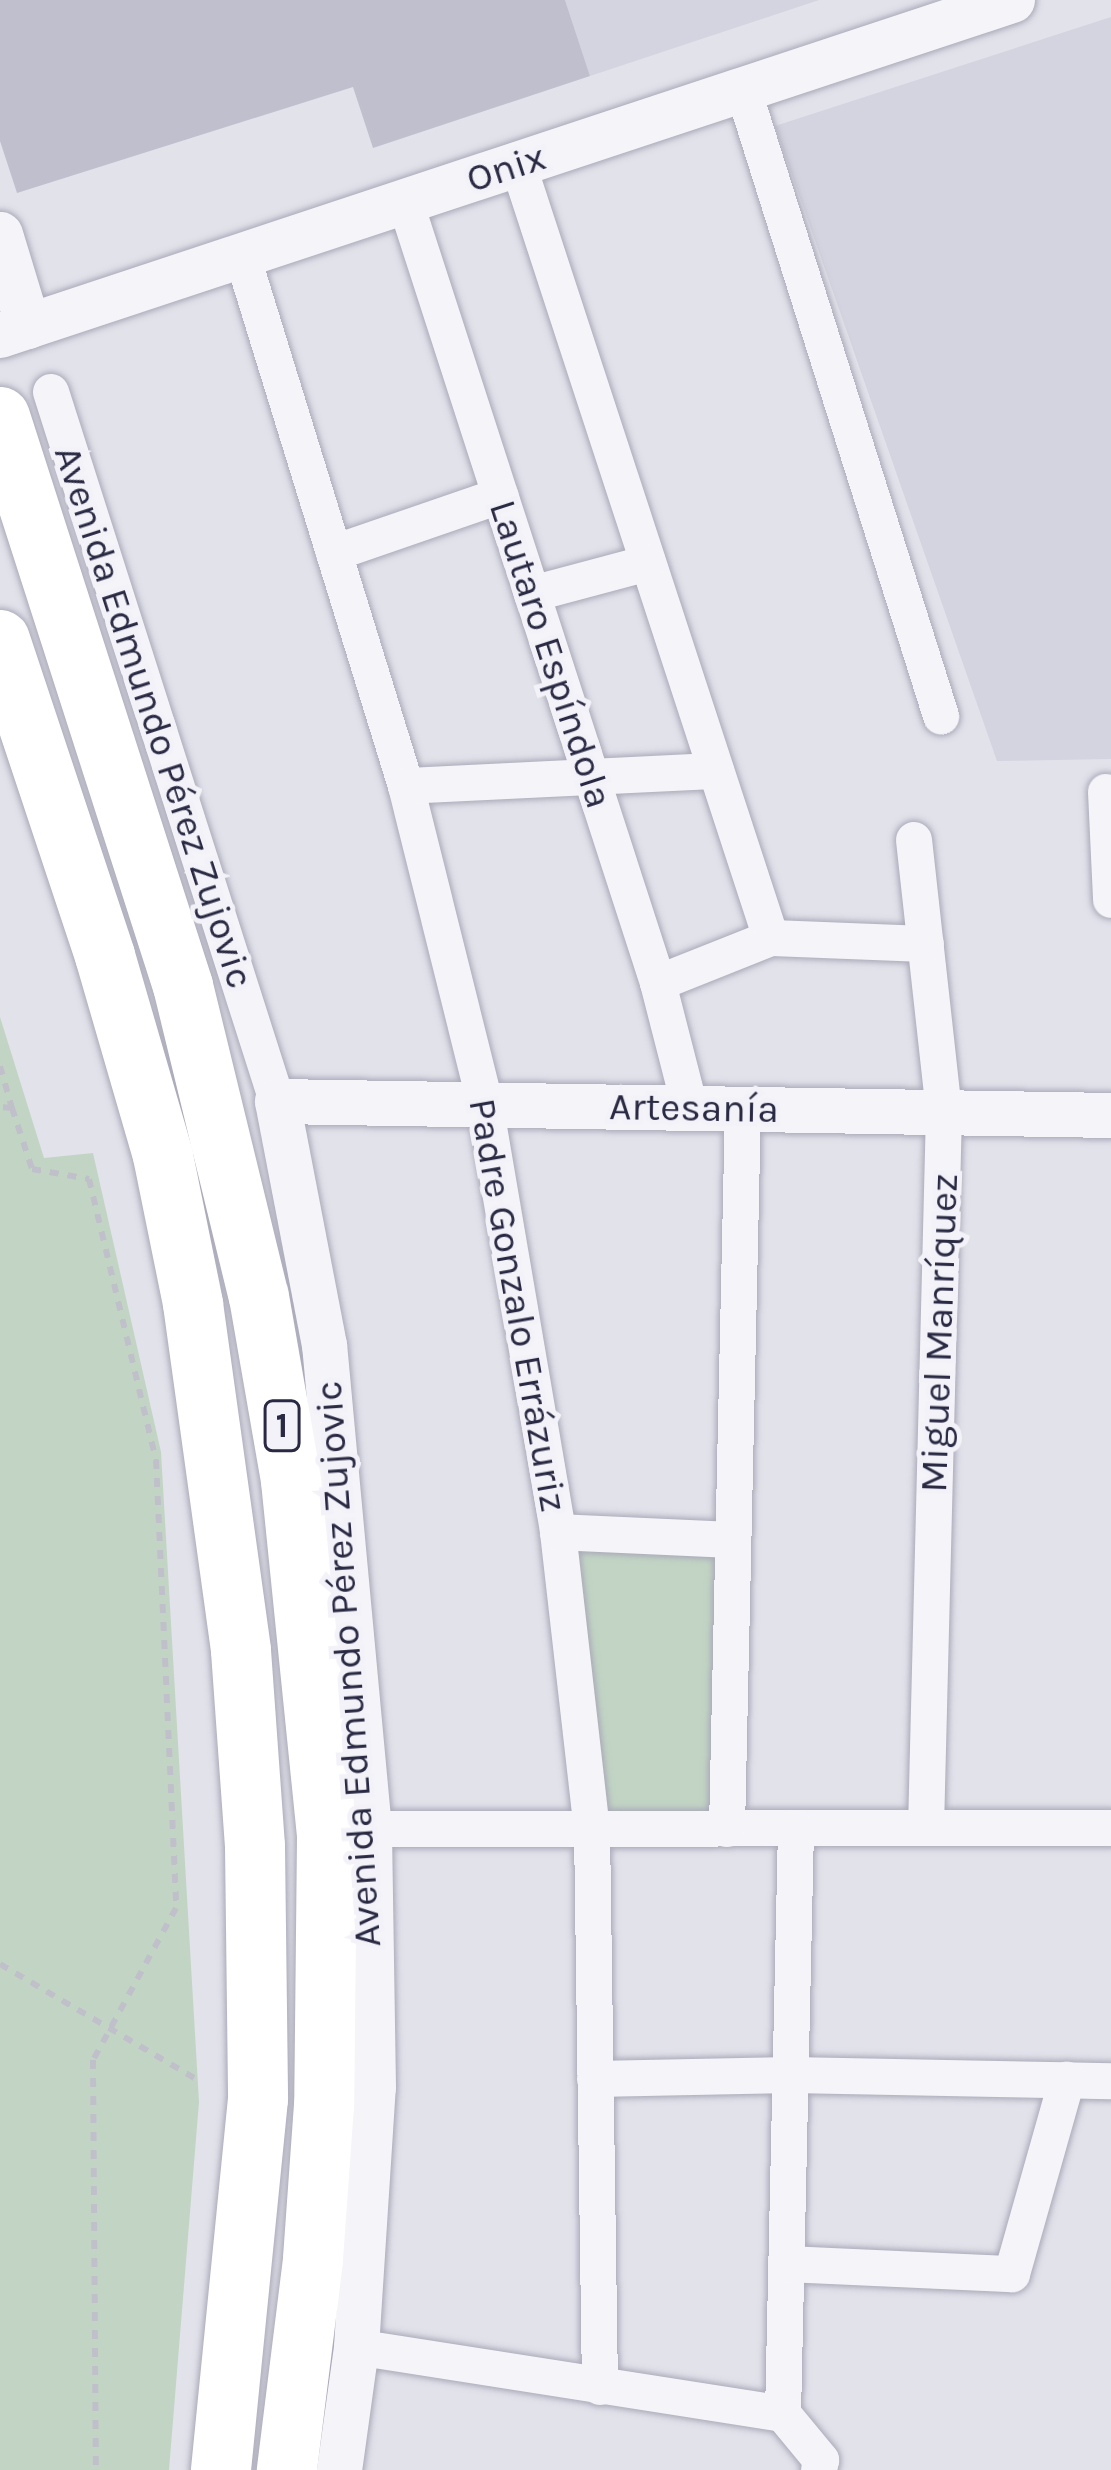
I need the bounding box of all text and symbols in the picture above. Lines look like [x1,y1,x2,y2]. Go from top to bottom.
street label: Onix [461,133,551,203]
street label: Avenida Edmundo Pérez Zujovic [44,440,264,994]
street label: Lautaro Espíndola [479,494,623,814]
street label: Artesanía [609,1083,779,1133]
street label: Padre Gonzalo Errázuriz [459,1095,577,1515]
street label: Miguel Manríquez [910,1173,968,1493]
street label: Avenida Edmundo Pérez Zujovic [305,1379,391,1949]
road number: 1 [261,1396,303,1456]

